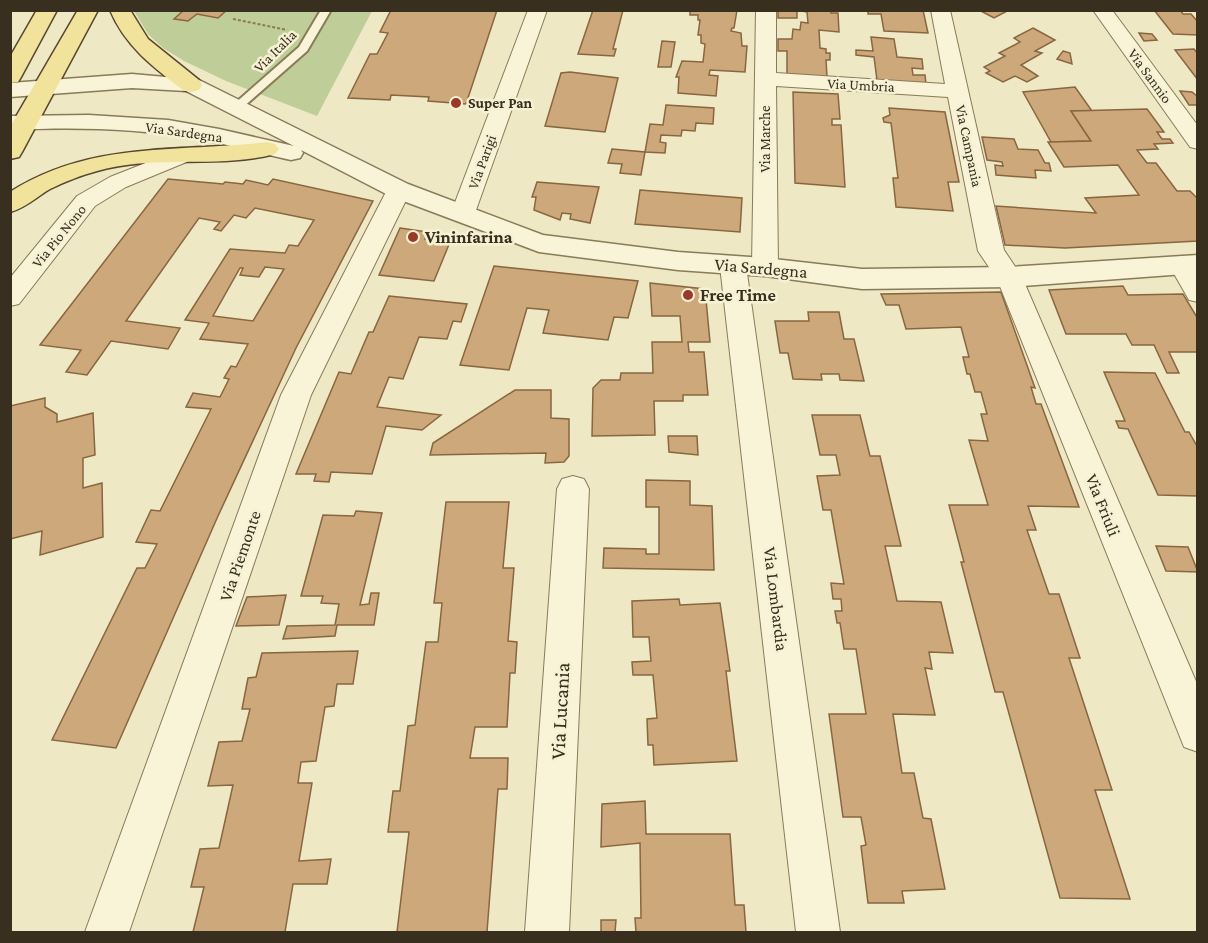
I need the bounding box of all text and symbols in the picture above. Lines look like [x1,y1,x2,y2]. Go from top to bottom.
street label: Via Italia [251,27,299,75]
street label: Via Sannio [1125,46,1175,106]
street label: Via Umbria [827,75,895,95]
place label: Super Pan [468,95,533,111]
marker: Super Pan [449,96,463,110]
street label: Via Campania [952,103,986,189]
street label: Via Marche [757,105,773,173]
street label: Via Sardegna [144,119,224,146]
street label: Via Parigi [465,133,500,192]
street label: Via Pio Nono [29,201,89,271]
place label: Vininfarina [424,227,513,247]
marker: Vininfarina [406,230,420,244]
street label: Via Sardegna [714,254,808,282]
place label: Free Time [700,285,776,305]
marker: Free Time [681,288,695,302]
street label: Via Friuli [1082,471,1125,539]
street label: Via Piemonte [215,508,265,604]
street label: Via Lombardia [760,546,792,652]
street label: Via Lucania [545,662,575,760]

